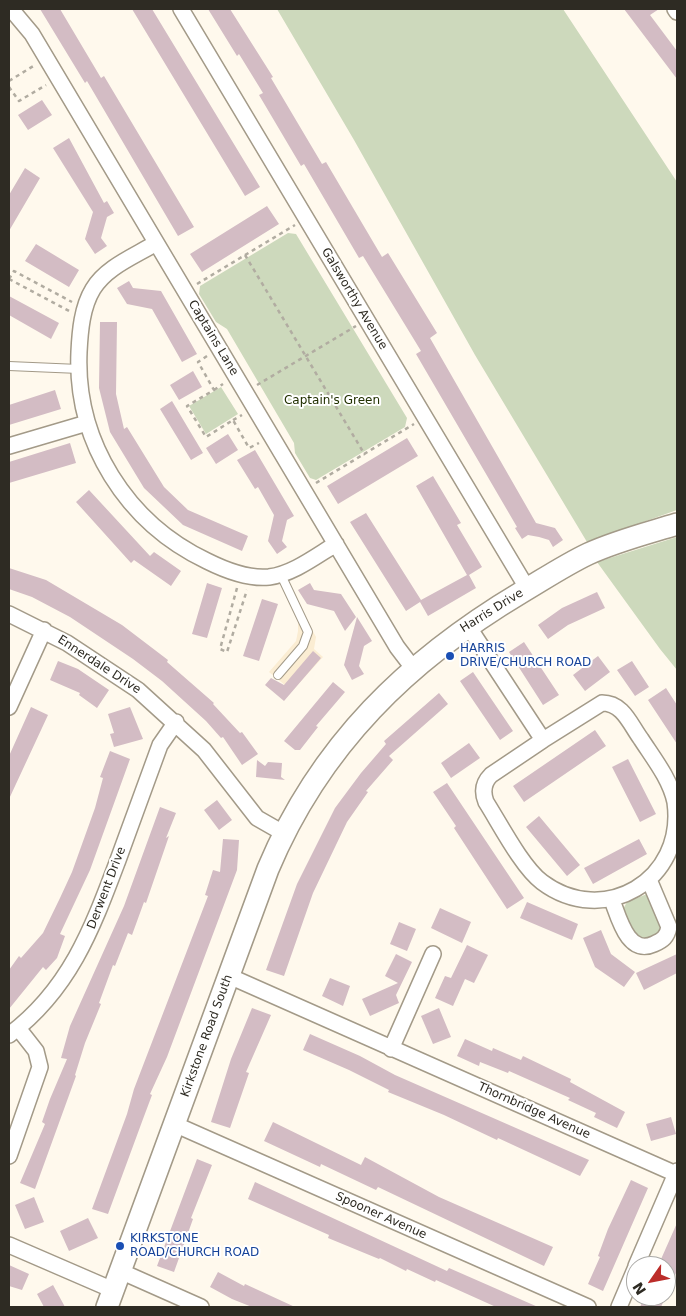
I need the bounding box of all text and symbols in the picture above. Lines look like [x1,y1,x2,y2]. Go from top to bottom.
street label: Galsworthy Avenue [318,246,390,352]
street label: Captains Lane [185,298,241,378]
park label: Captain's Green [284,394,380,408]
street label: Harris Drive [458,586,526,636]
street label: Ennerdale Drive [55,633,143,697]
place label: HARRIS DRIVE/CHURCH ROAD [460,642,591,670]
marker: HARRIS DRIVE/CHURCH ROAD [444,650,456,662]
street label: Derwent Drive [85,845,129,931]
street label: Kirkstone Road South [178,973,236,1099]
street label: Thornbridge Avenue [476,1080,592,1142]
street label: Spooner Avenue [333,1189,429,1243]
place label: KIRKSTONE ROAD/CHURCH ROAD [130,1232,259,1260]
marker: KIRKSTONE ROAD/CHURCH ROAD [114,1240,126,1252]
north arrow [626,1256,676,1306]
text: N [629,1279,649,1298]

